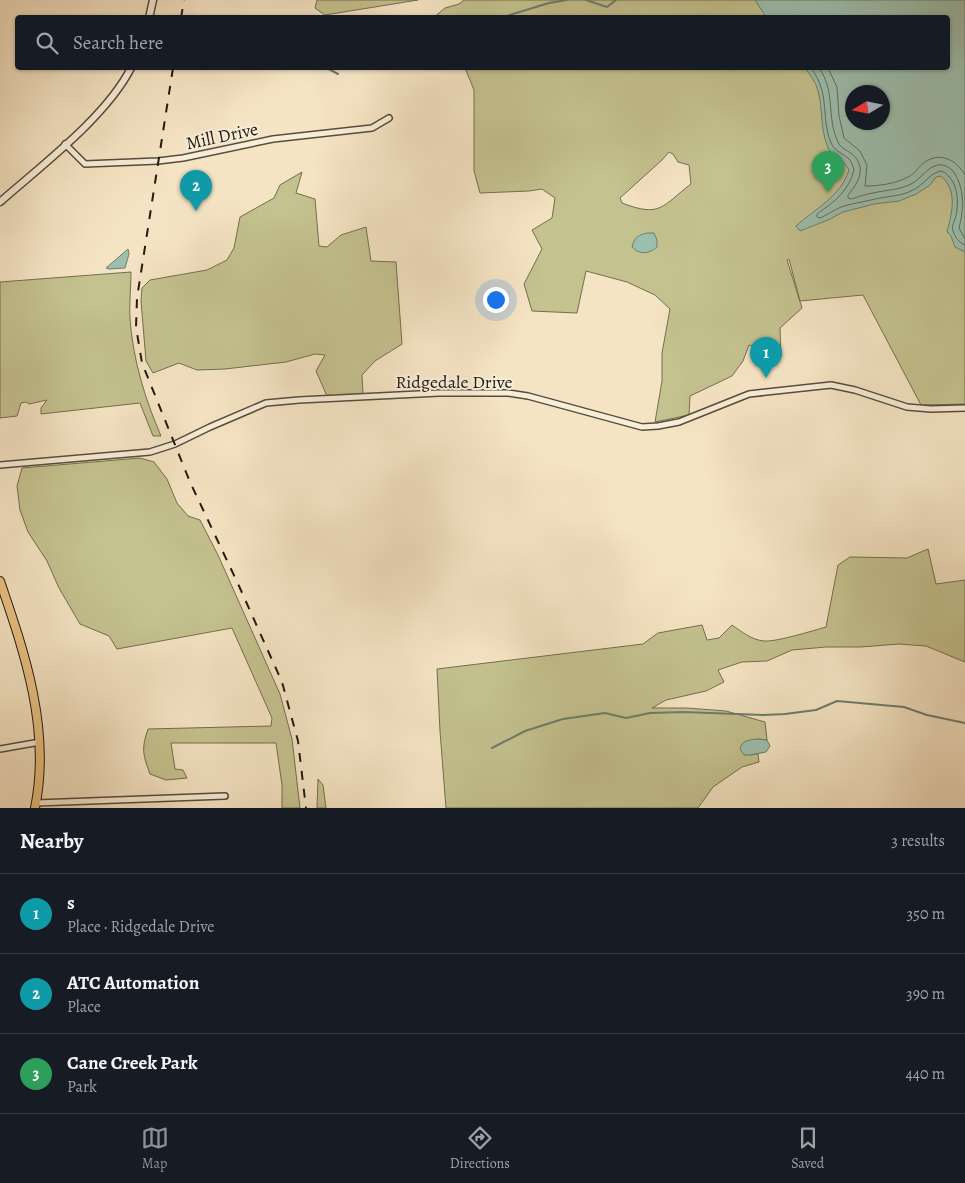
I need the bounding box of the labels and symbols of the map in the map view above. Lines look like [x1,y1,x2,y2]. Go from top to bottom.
north arrow [845,85,890,130]
street label: Mill Drive [184,117,260,155]
pin: 3 [812,151,844,192]
pin: 2 [180,170,212,211]
your location [483,287,509,313]
pin: 1 [750,337,782,378]
street label: Ridgedale Drive [395,370,513,394]

